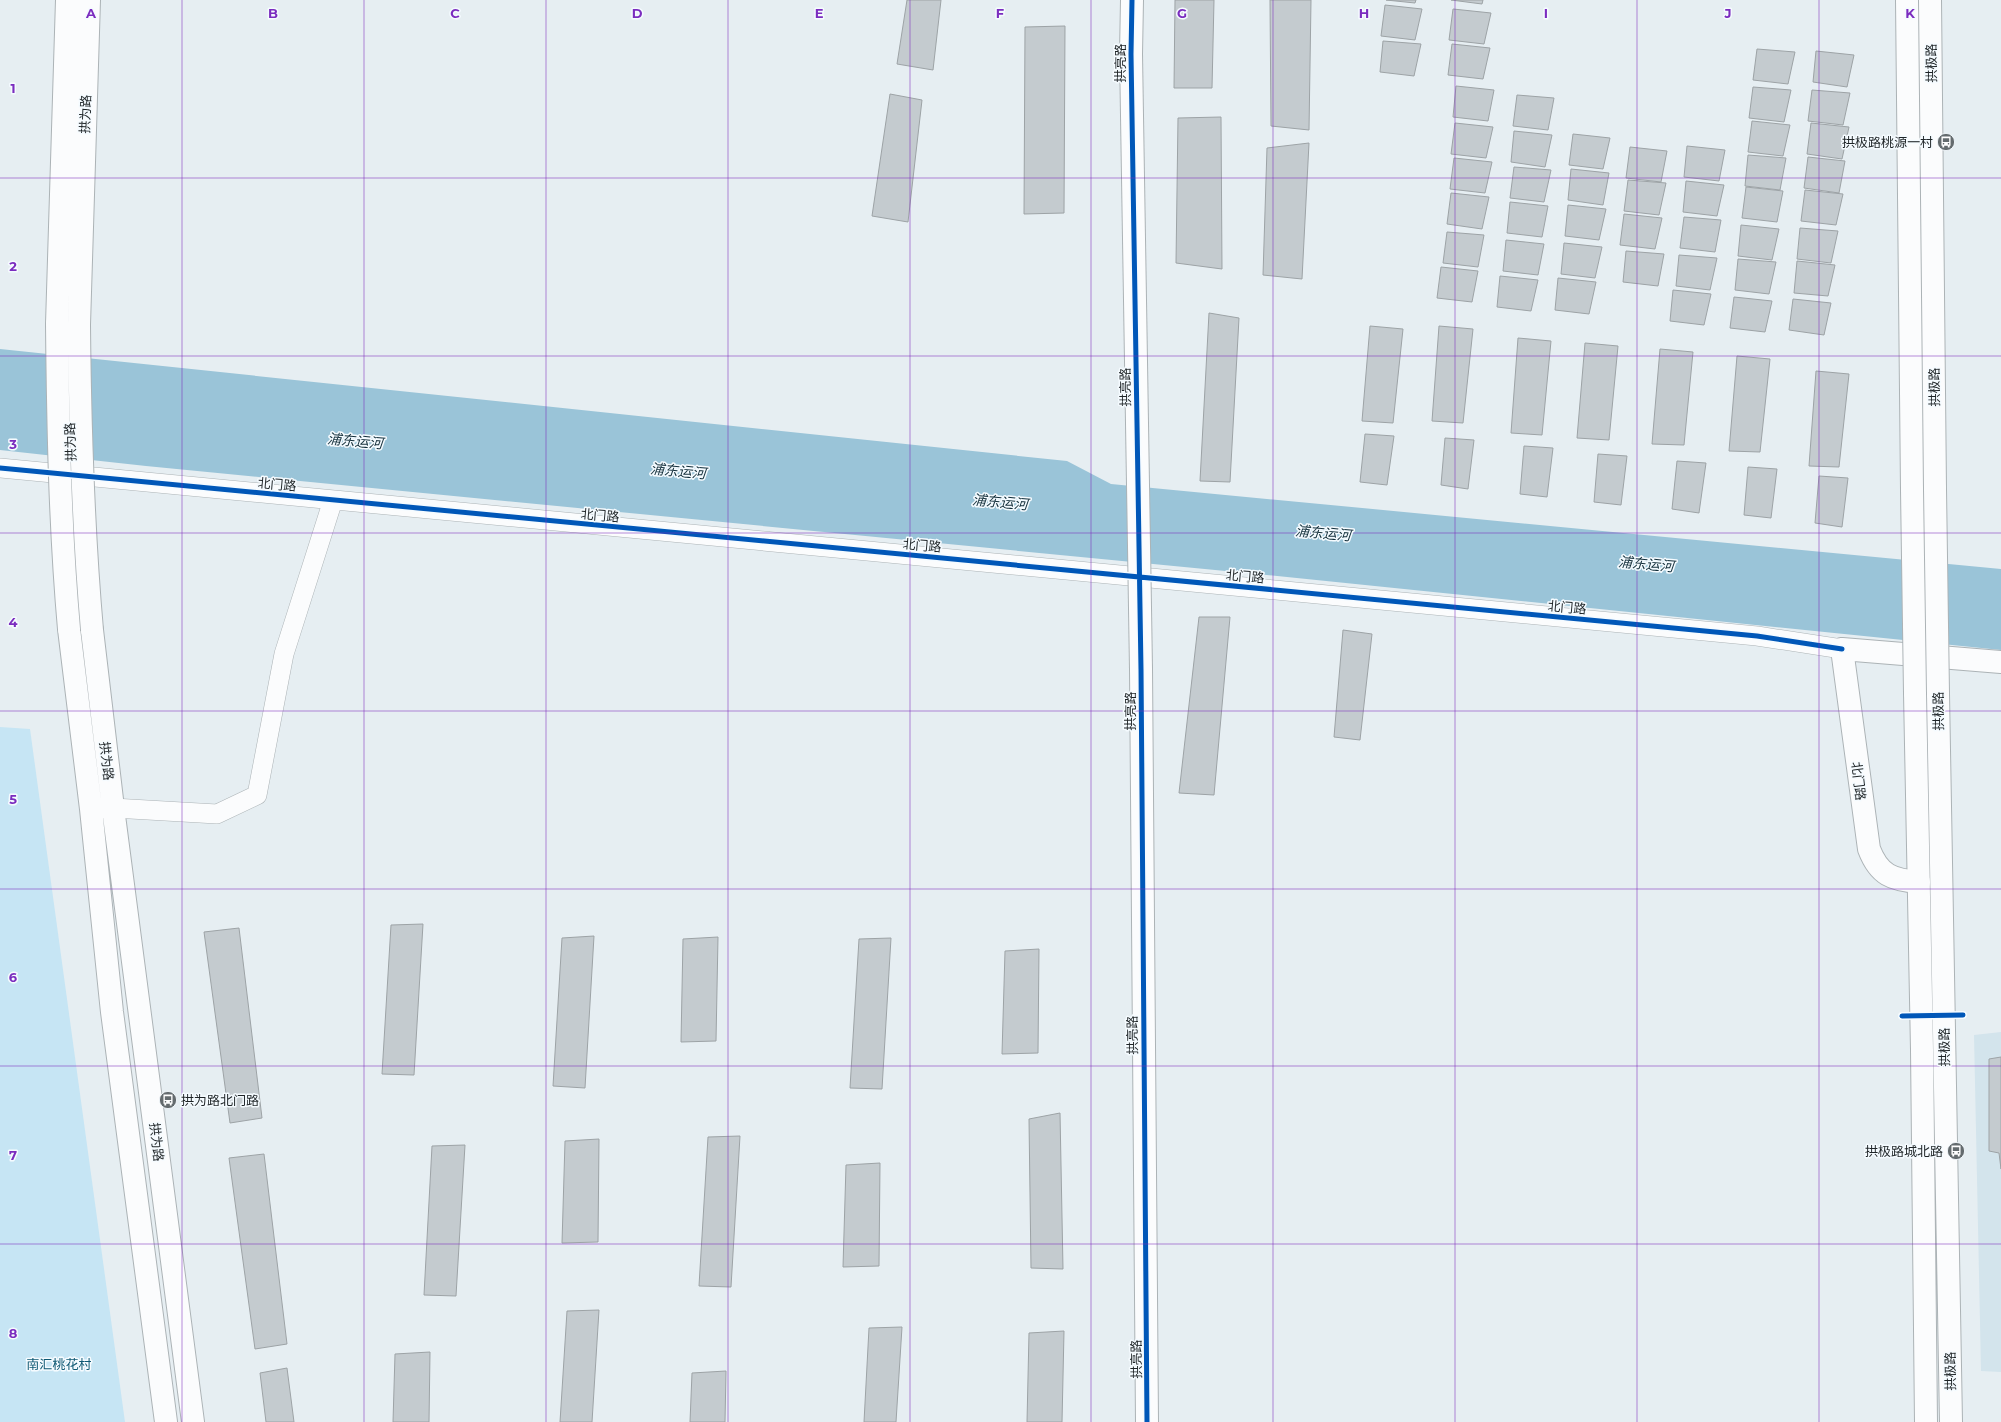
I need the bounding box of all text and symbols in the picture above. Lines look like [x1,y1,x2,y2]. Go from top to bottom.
text: A [85,5,97,21]
text: B [268,5,278,21]
text: C [450,5,460,21]
text: D [632,5,643,21]
text: E [815,5,824,21]
text: F [996,5,1004,21]
text: G [1177,5,1187,21]
text: H [1359,5,1369,21]
text: I [1544,5,1548,21]
text: J [1723,5,1732,21]
text: K [1905,5,1915,21]
street label: 拱亮路 [1112,43,1128,83]
street label: 拱极路 [1923,43,1939,83]
text: 1 [10,80,16,96]
street label: 拱为路 [76,94,94,134]
bus stop icon: 拱极路桃源一村 [1936,132,1956,152]
place label: 拱极路桃源一村 [1842,134,1933,150]
text: 2 [9,258,17,274]
street label: 拱亮路 [1117,367,1133,407]
street label: 拱极路 [1926,367,1942,407]
street label: 拱为路 [61,422,79,462]
water label: 浦东运河 [326,430,387,453]
text: 3 [8,436,17,452]
water label: 浦东运河 [649,460,710,483]
street label: 北门路 [257,474,297,494]
water label: 浦东运河 [971,491,1032,514]
street label: 北门路 [580,505,620,525]
water label: 浦东运河 [1294,522,1355,545]
street label: 北门路 [902,535,942,555]
water label: 浦东运河 [1617,553,1678,576]
street label: 北门路 [1225,566,1265,586]
street label: 北门路 [1547,597,1587,617]
text: 4 [9,614,18,630]
street label: 拱亮路 [1122,691,1138,731]
street label: 拱极路 [1930,691,1946,731]
street label: 拱为路 [97,741,117,781]
street label: 北门路 [1849,761,1869,801]
text: 5 [9,791,17,807]
text: 6 [9,969,18,985]
street label: 拱亮路 [1124,1015,1140,1055]
street label: 拱极路 [1936,1027,1952,1067]
bus stop icon: 拱为路北门路 [158,1090,178,1110]
place label: 拱为路北门路 [181,1092,259,1108]
street label: 拱为路 [147,1122,167,1162]
bus stop icon: 拱极路城北路 [1946,1141,1966,1161]
place label: 拱极路城北路 [1865,1143,1943,1159]
text: 7 [9,1147,17,1163]
text: 8 [9,1325,18,1341]
street label: 拱亮路 [1128,1339,1144,1379]
street label: 拱极路 [1942,1351,1958,1391]
park label: 南汇桃花村 [26,1356,92,1372]

